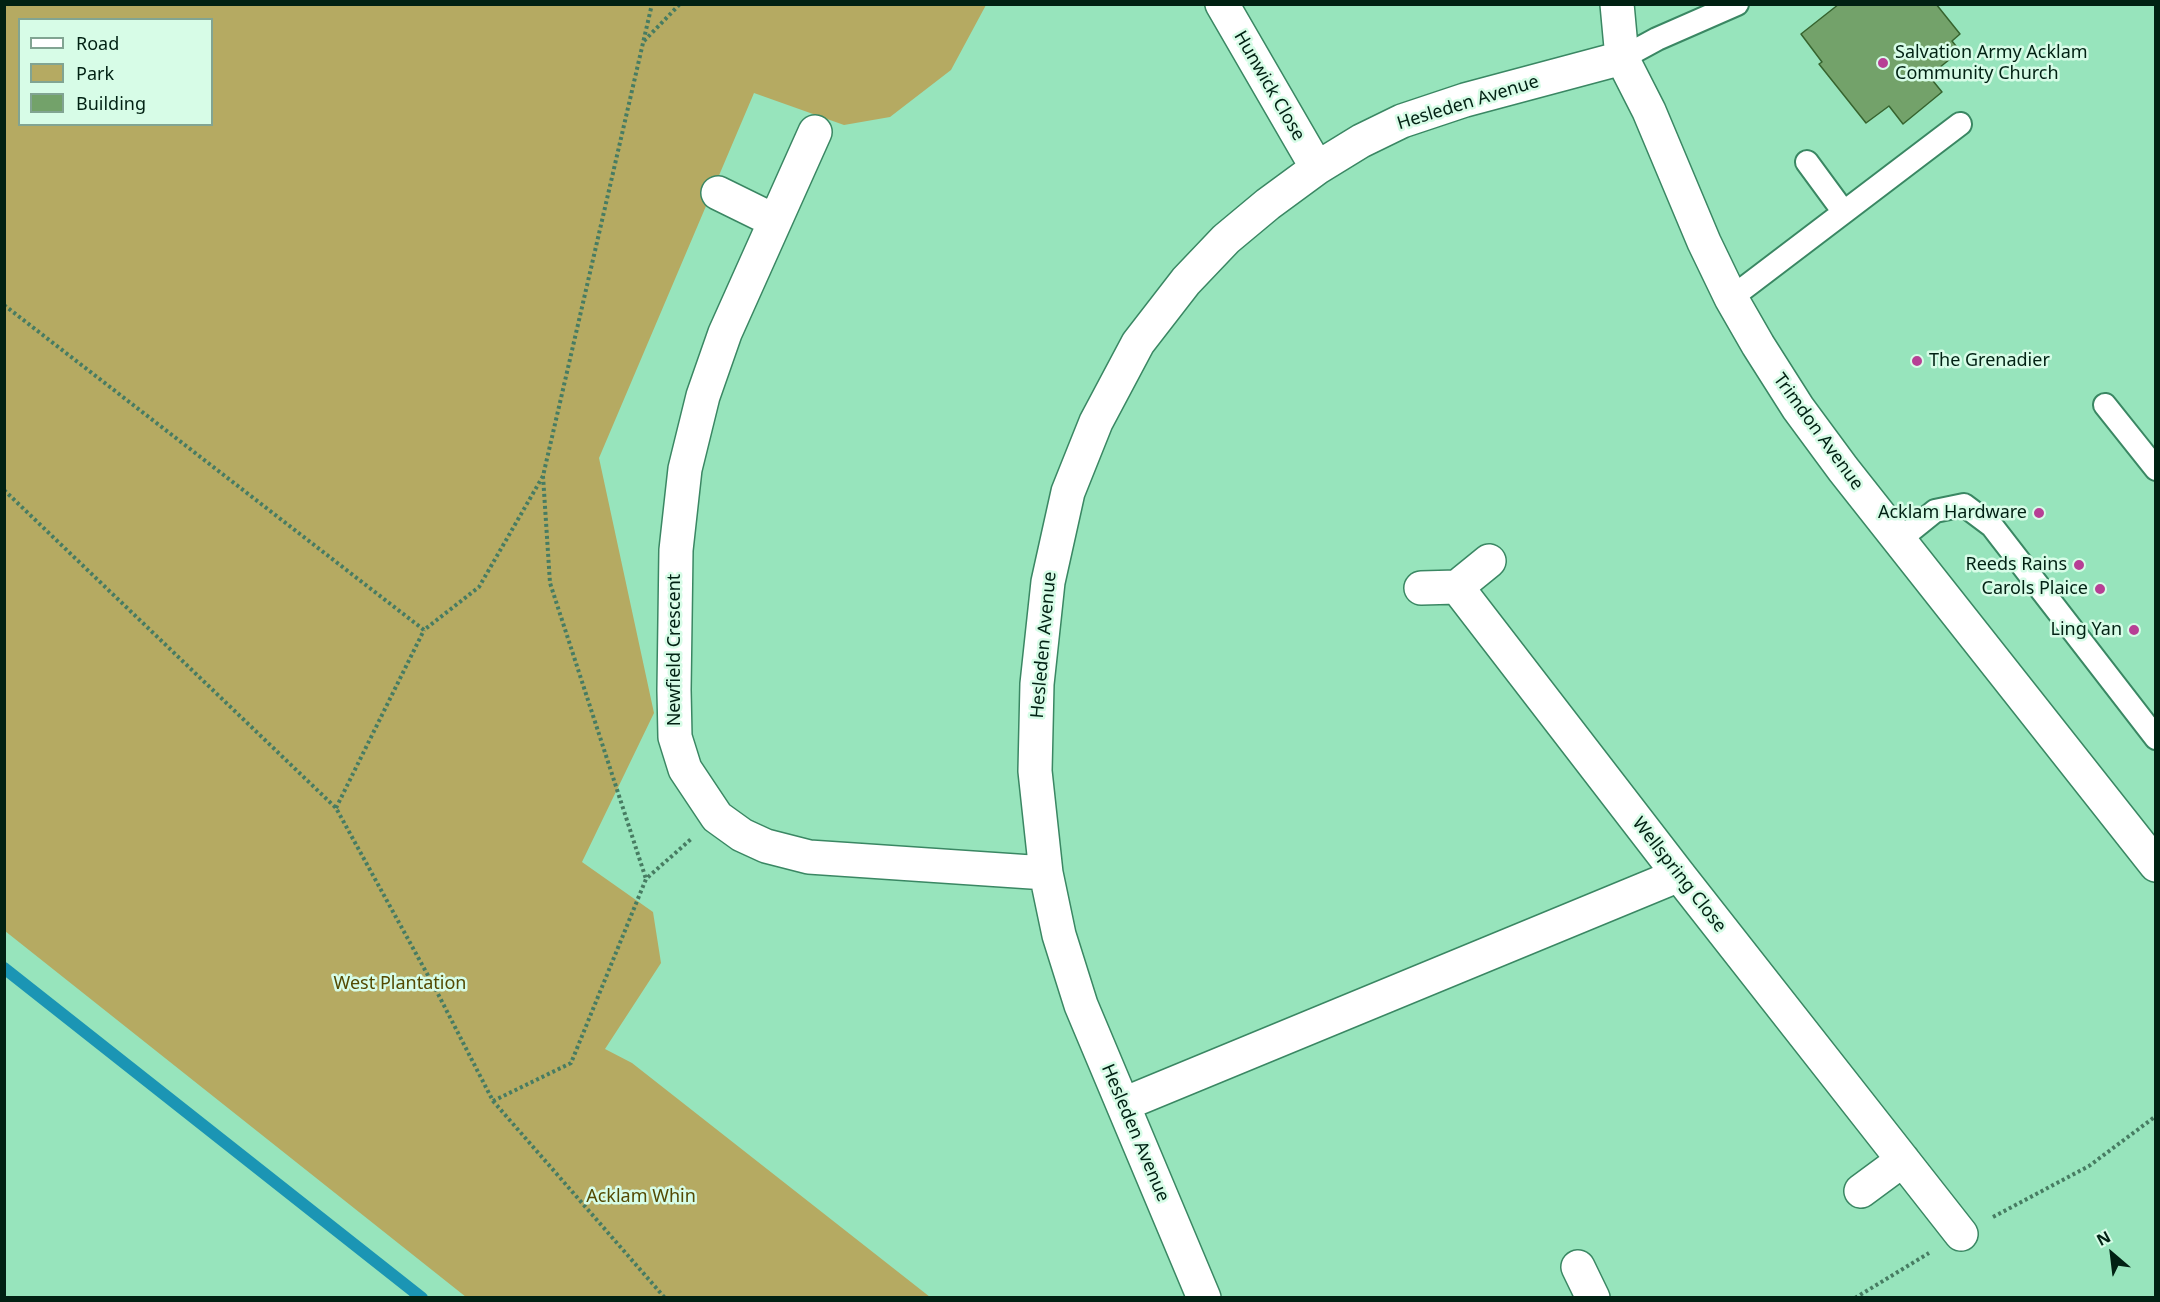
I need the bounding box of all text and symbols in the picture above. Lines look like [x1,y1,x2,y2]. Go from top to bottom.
legend [18,18,213,126]
street label: Hunwick Close [1229,27,1309,145]
text: Road [76,31,119,55]
place label: Salvation Army Acklam Community Church [1895,42,2088,84]
marker: Salvation Army Acklam Community Church [1876,56,1890,70]
text: Park [76,61,114,85]
street label: Hesleden Avenue [1394,71,1542,135]
text: Building [76,91,146,115]
place label: The Grenadier [1929,350,2050,372]
marker: The Grenadier [1910,354,1924,368]
street label: Trimdon Avenue [1768,369,1868,495]
place label: Acklam Hardware [1878,502,2027,524]
marker: Acklam Hardware [2032,506,2046,520]
place label: Reeds Rains [1965,554,2067,576]
marker: Reeds Rains [2072,558,2086,572]
street label: Hesleden Avenue [1027,571,1061,719]
street label: Newfield Crescent [664,574,686,726]
place label: Carols Plaice [1982,578,2088,600]
marker: Carols Plaice [2093,582,2107,596]
place label: Ling Yan [2051,619,2122,641]
marker: Ling Yan [2127,623,2141,637]
street label: Wellspring Close [1627,813,1731,937]
park label: West Plantation [334,973,466,995]
street label: Hesleden Avenue [1096,1061,1174,1205]
park label: Acklam Whin [586,1186,696,1208]
north arrow [2082,1224,2142,1284]
text: N [2093,1225,2114,1251]

